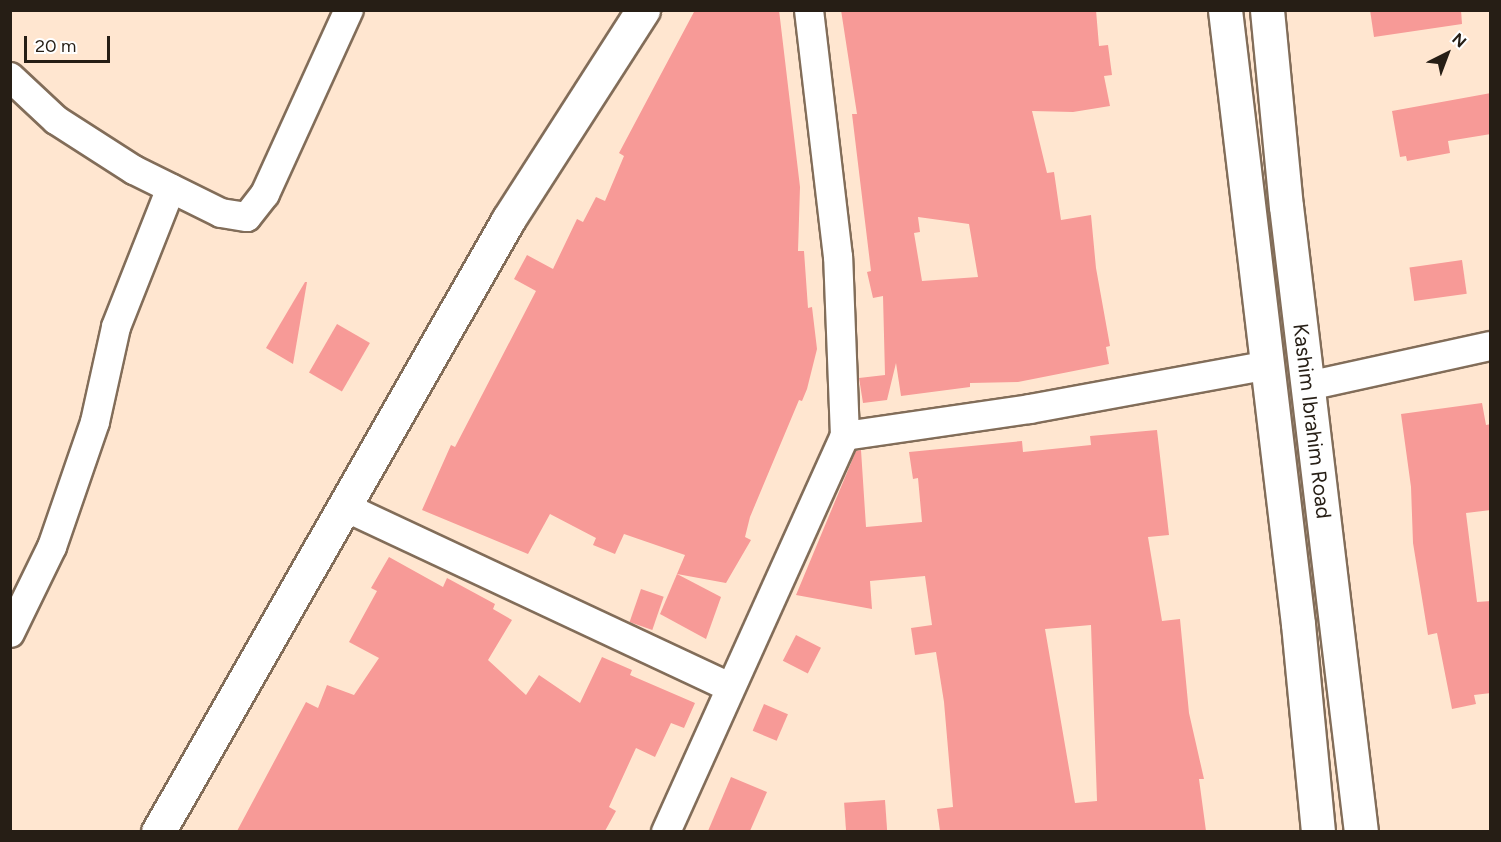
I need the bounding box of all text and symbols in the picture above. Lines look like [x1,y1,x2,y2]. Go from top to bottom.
scale bar [27,24,112,62]
north arrow [1417,24,1477,84]
text: N [1448,29,1470,51]
text: 20 m [35,35,76,57]
street label: Kashim Ibrahim Road [1288,322,1336,520]

